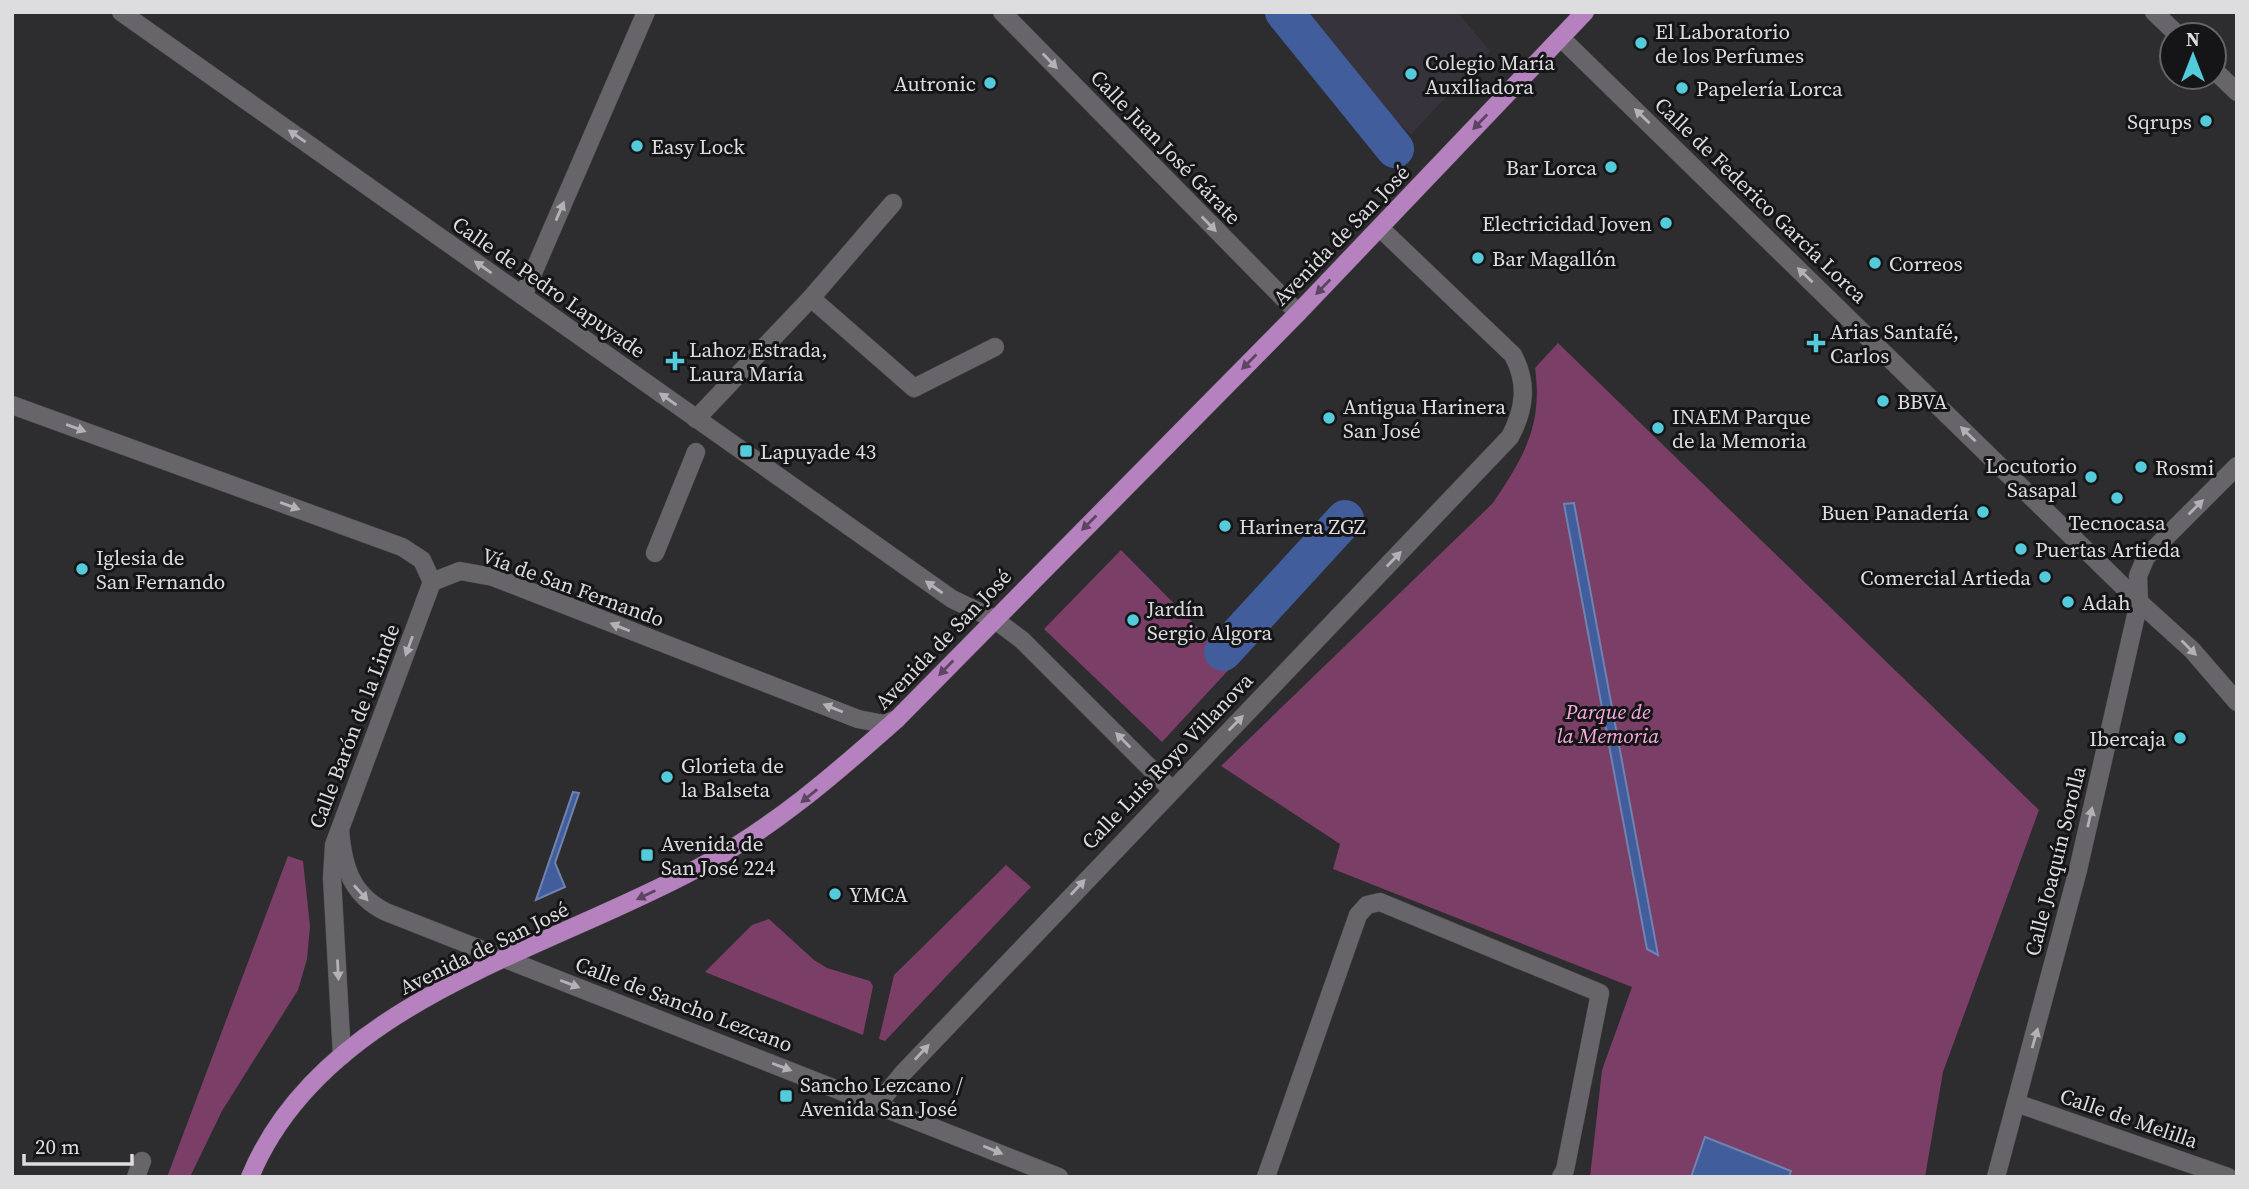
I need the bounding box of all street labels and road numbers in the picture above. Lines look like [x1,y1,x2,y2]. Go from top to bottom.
street label: Calle Juan José Gárate [1084,63,1248,231]
street label: Calle de Federico García Lorca [1648,90,1874,310]
street label: Avenida de San José [1266,158,1416,312]
street label: Calle de Pedro Lapuyade [447,209,651,365]
street label: Vía de San Fernando [478,541,668,633]
street label: Avenida de San José [868,562,1018,716]
street label: Calle Barón de la Linde [302,620,406,832]
street label: Calle Luis Royo Villanova [1075,666,1259,856]
street label: Calle Joaquín Sorolla [2017,763,2093,959]
street label: Avenida de San José [394,894,574,1002]
street label: Calle de Sancho Lezcano [571,949,797,1059]
street label: Calle de Melilla [2056,1081,2202,1155]

